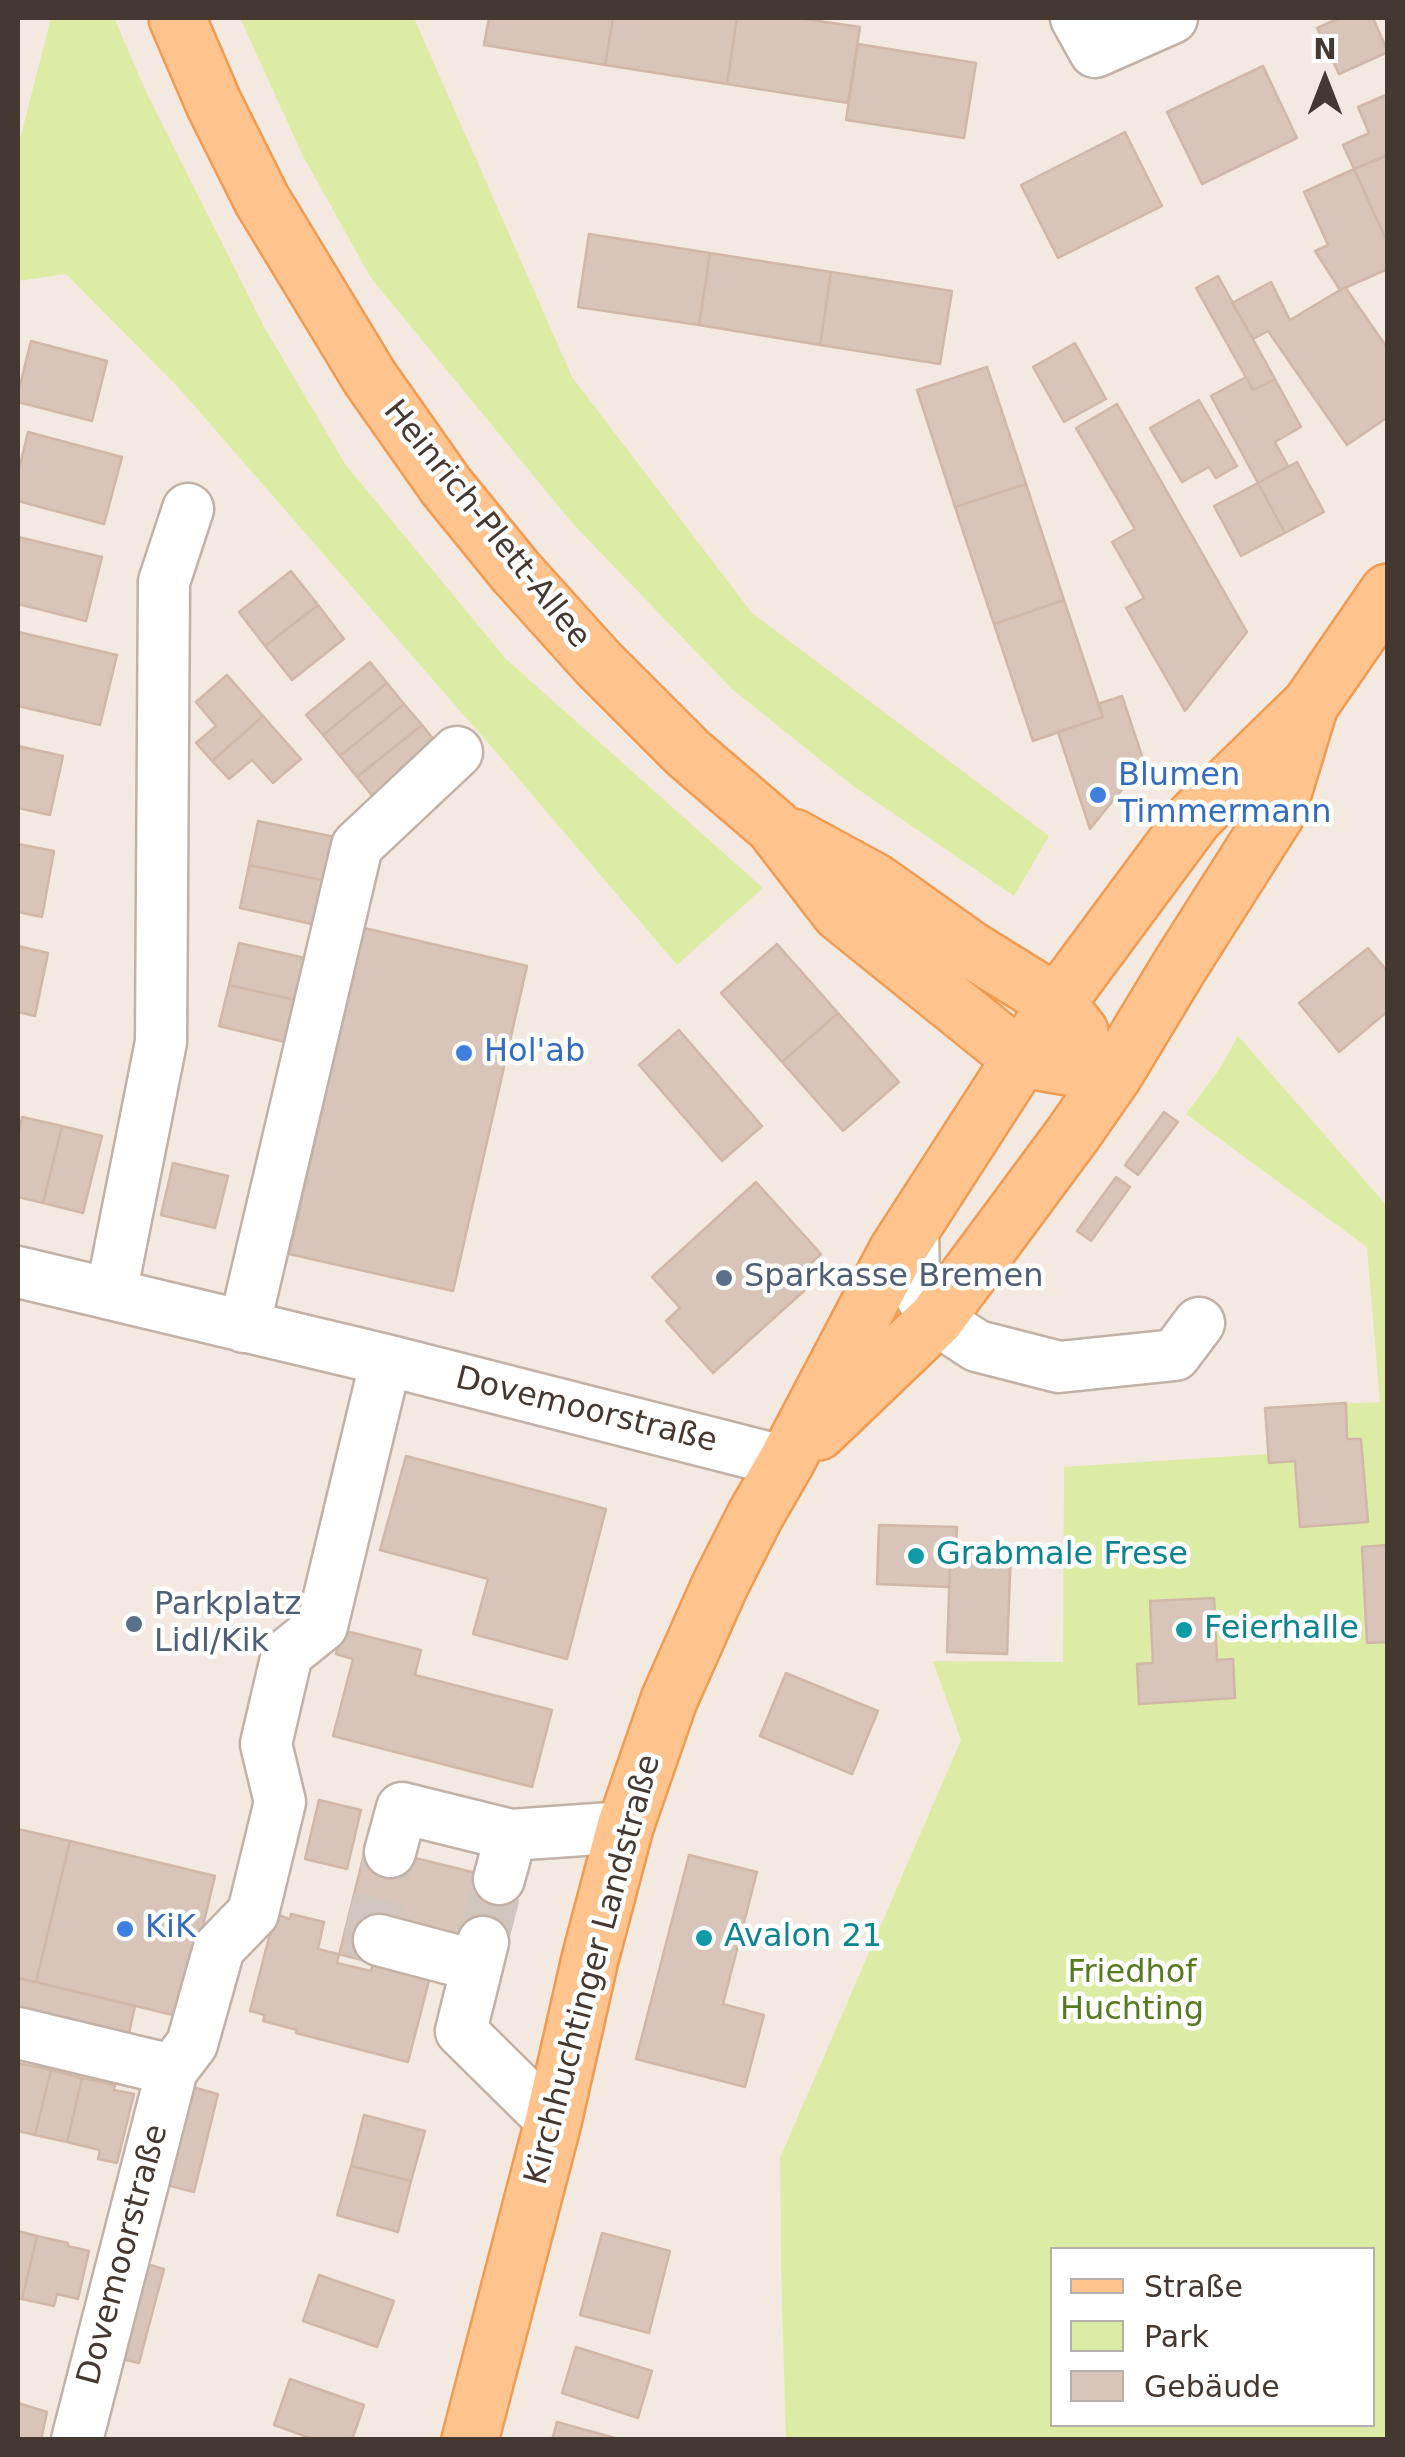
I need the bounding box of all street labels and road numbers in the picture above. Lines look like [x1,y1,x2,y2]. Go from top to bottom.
street label: Heinrich-Plett-Allee [374,394,598,656]
street label: Dovemoorstraße [451,1360,721,1462]
street label: Kirchhuchtinger Landstraße [518,1751,670,2189]
street label: Dovemoorstraße [71,2121,177,2389]

